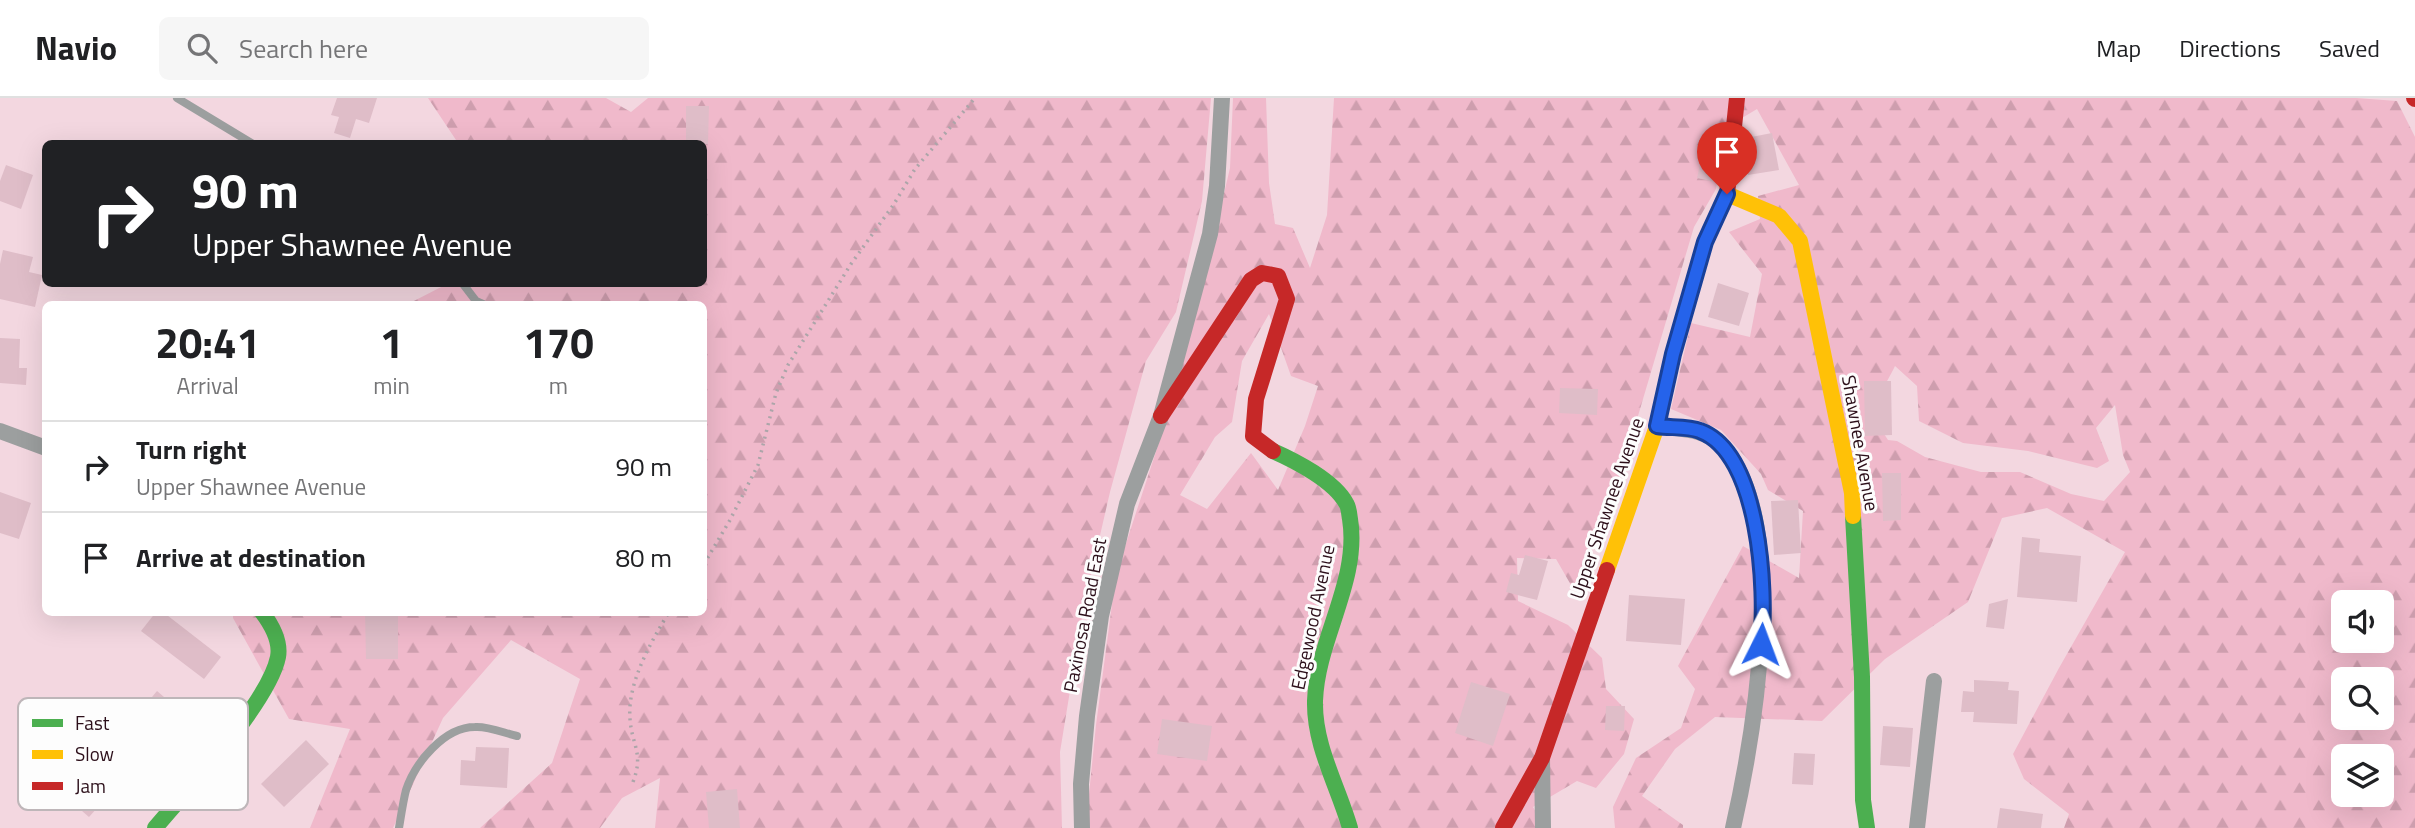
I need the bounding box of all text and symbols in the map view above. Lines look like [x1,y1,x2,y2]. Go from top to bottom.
search box [159,17,649,80]
text: Navio [35,23,117,73]
icon: search [183,29,221,67]
text: Search here [239,29,368,68]
text: Map [2096,30,2141,66]
text: Directions [2179,30,2281,66]
text: Saved [2319,30,2380,66]
pin [1697,122,1757,194]
icon: arrive [1708,133,1746,171]
text: 90 m [192,152,299,227]
icon: right [77,168,168,259]
text: Upper Shawnee Avenue [192,220,512,268]
text: 20:41 [155,310,260,374]
text: 1 [380,310,403,374]
text: 170 [523,310,594,374]
text: Arrival [176,368,239,403]
text: min [373,368,410,403]
text: m [549,368,568,403]
street label: Shawnee Avenue [1835,373,1887,513]
street label: Upper Shawnee Avenue [1561,413,1651,603]
text: Turn right [136,430,247,469]
text: 90 m [615,447,672,486]
icon: right [77,448,115,486]
text: Upper Shawnee Avenue [136,469,366,504]
street label: Paxinosa Road East [1055,535,1113,695]
text: Arrive at destination [136,538,366,577]
text: 80 m [615,538,672,577]
icon: arrive [77,539,115,577]
street label: Edgewood Avenue [1282,542,1342,692]
map controls [2331,590,2394,807]
button: sound [2331,590,2394,653]
position arrow [1724,607,1798,681]
button: search [2331,667,2394,730]
legend [18,698,248,810]
text: Fast [75,708,110,737]
text: Slow [75,739,114,768]
button: layers [2331,744,2394,807]
text: Jam [75,771,106,800]

